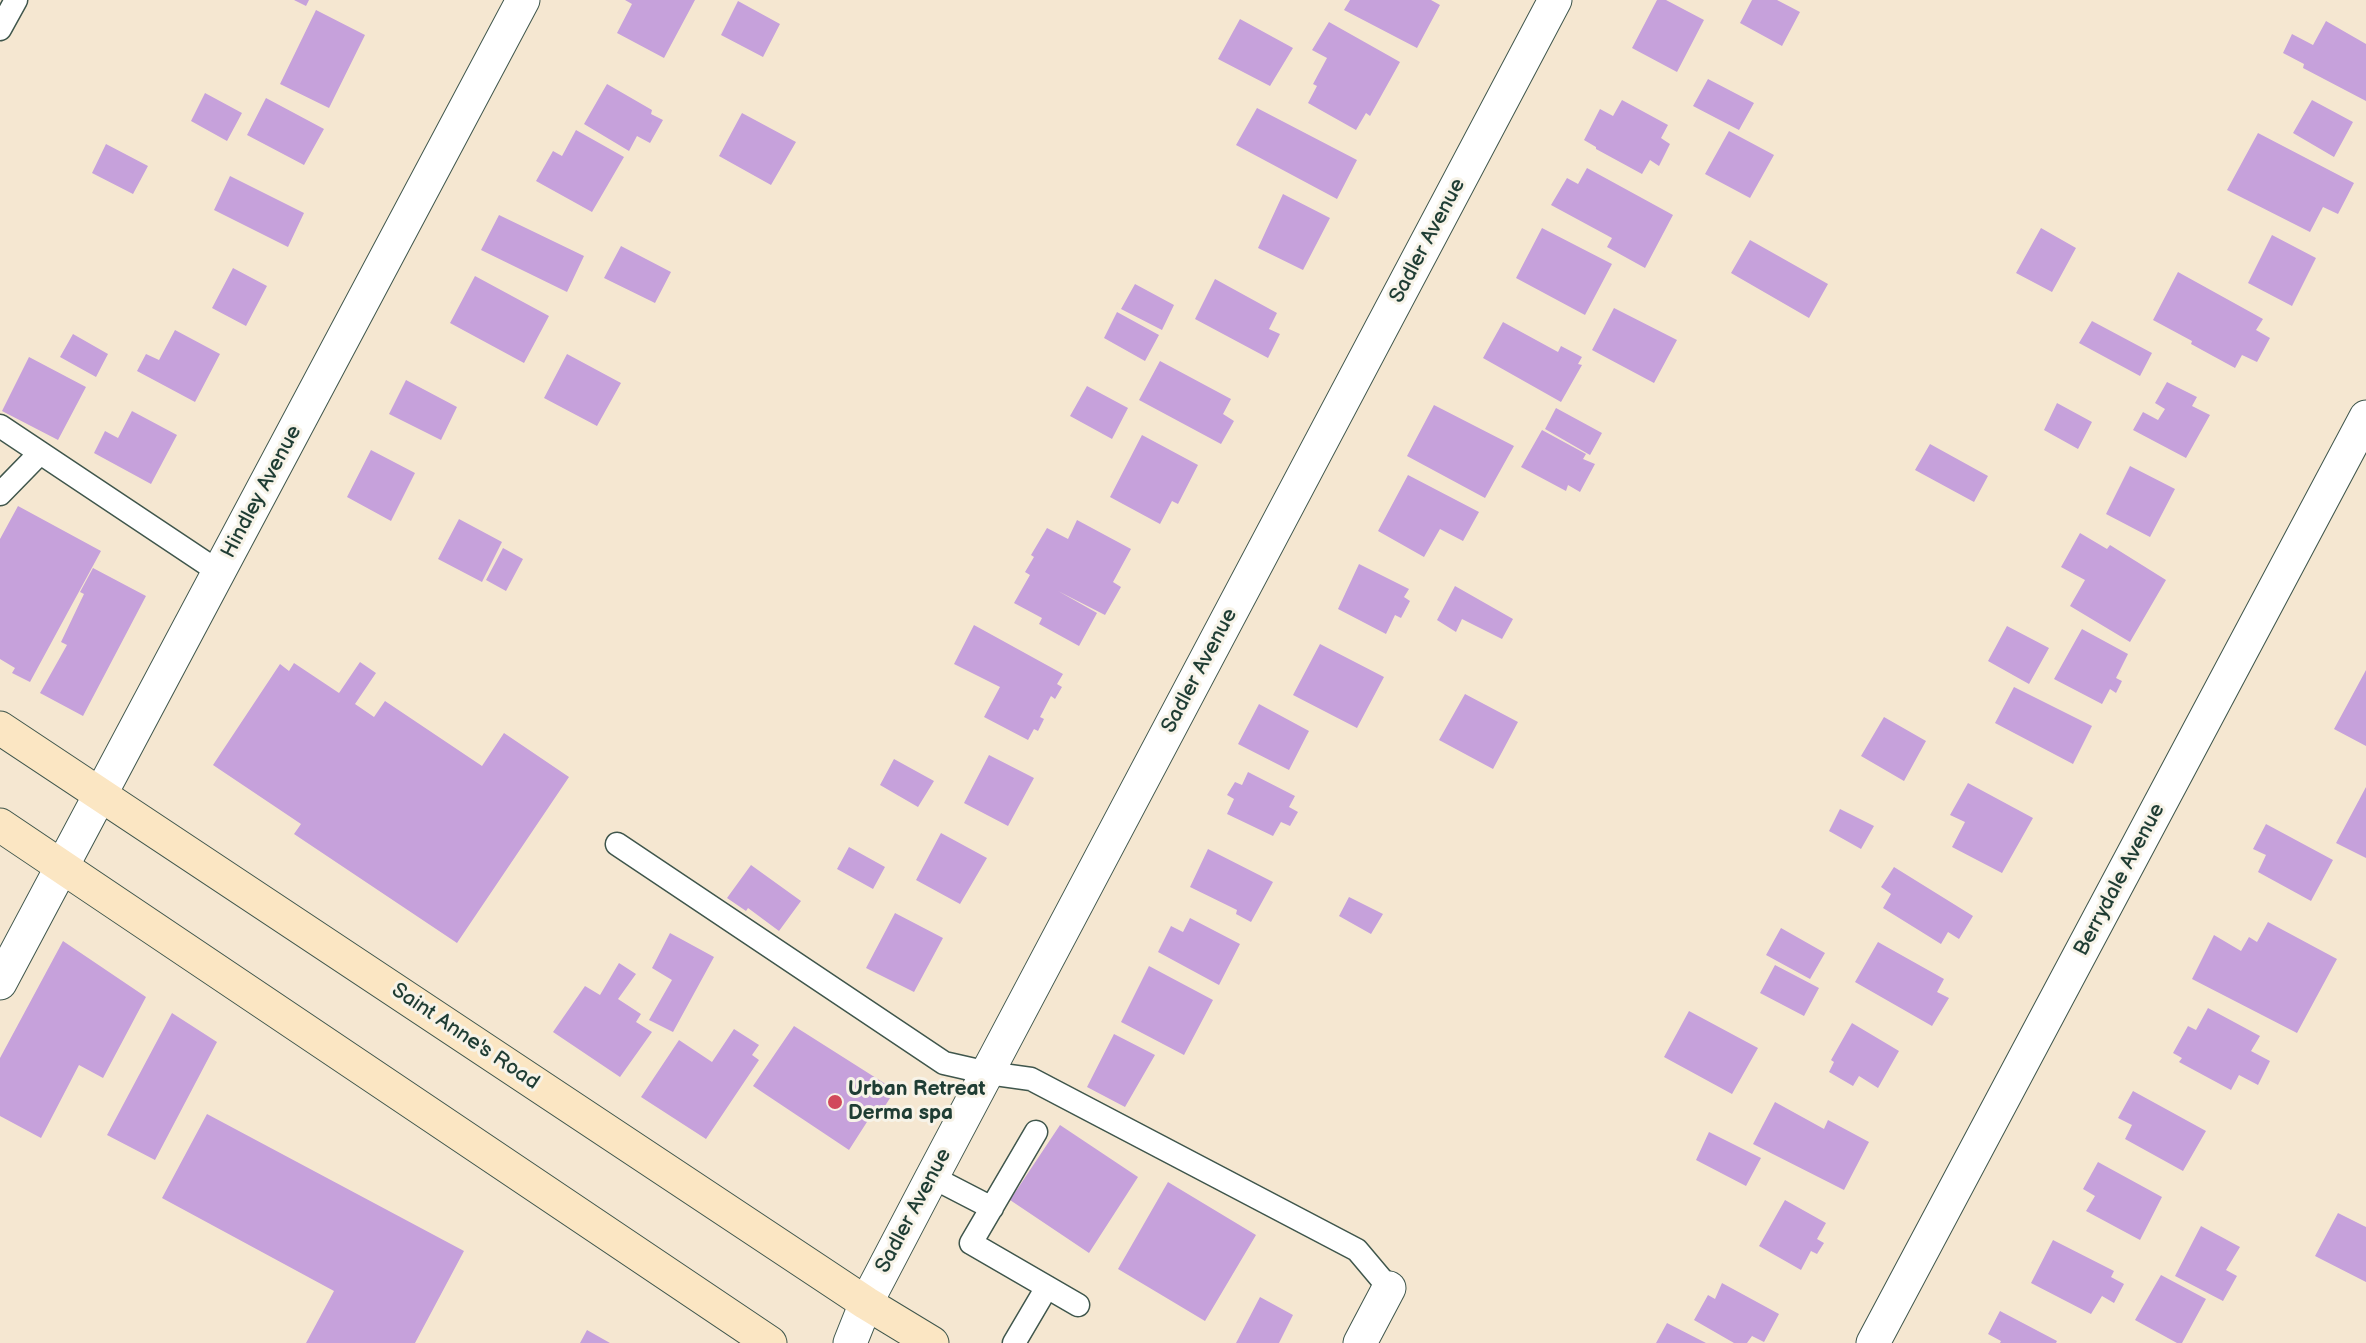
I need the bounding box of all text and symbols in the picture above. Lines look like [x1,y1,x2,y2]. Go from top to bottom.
street label: Sadler Avenue [1385,174,1471,308]
street label: Hindley Avenue [216,421,308,563]
street label: Sadler Avenue [1157,604,1243,738]
street label: Berrydale Avenue [2069,799,2171,961]
street label: Saint Anne's Road [386,978,544,1096]
place label: Urban Retreat Derma spa [848,1077,986,1127]
marker: Urban Retreat Derma spa [826,1093,844,1111]
street label: Sadler Avenue [871,1144,957,1278]

